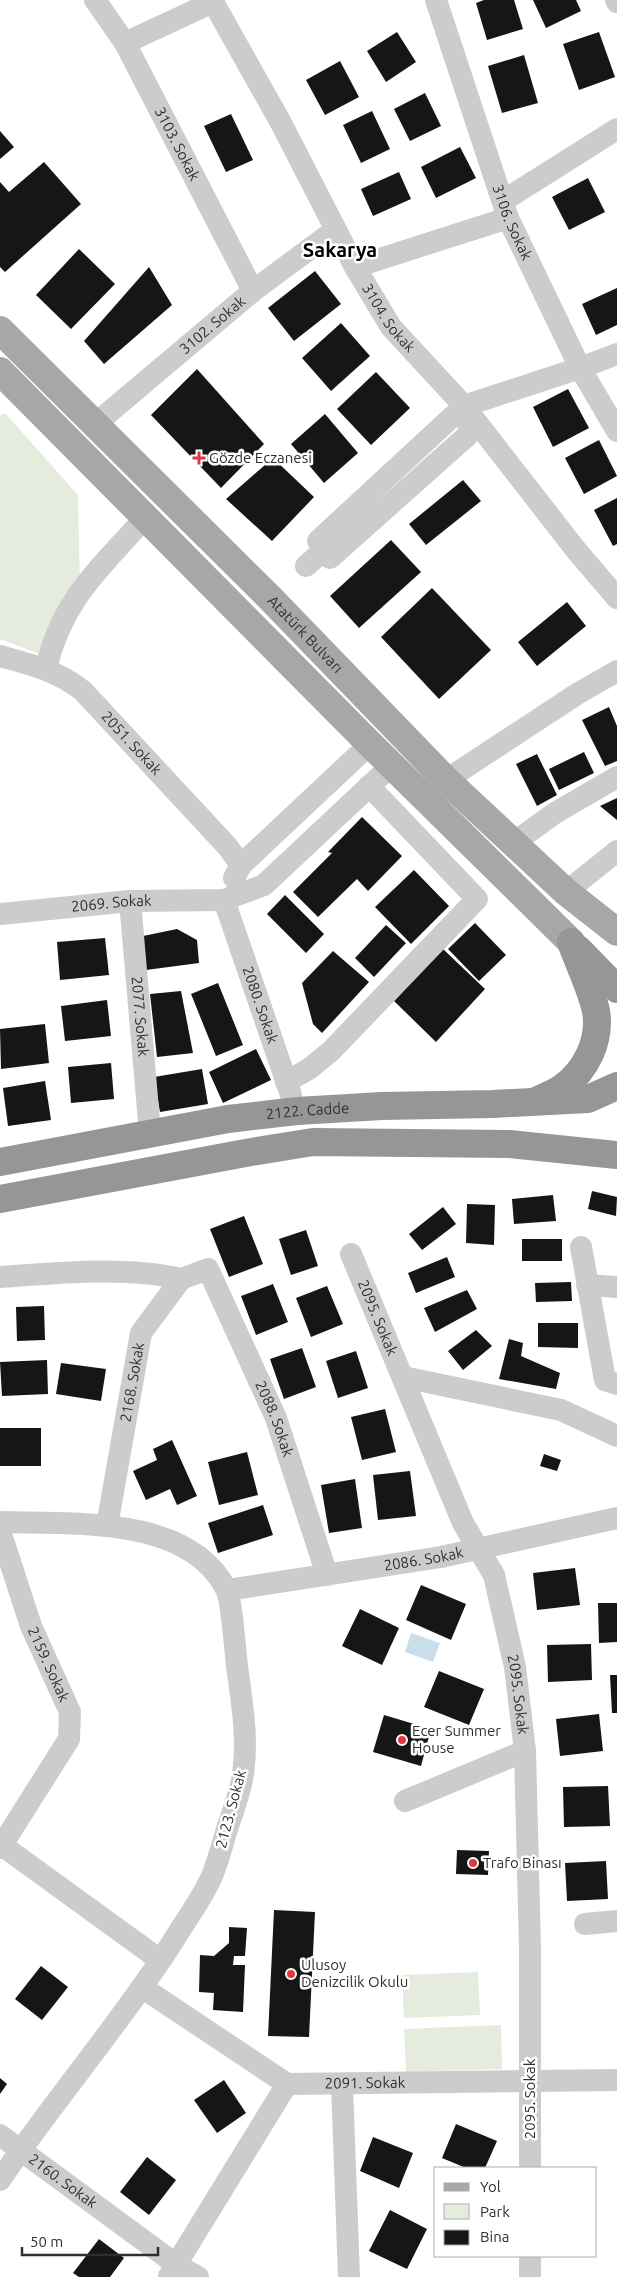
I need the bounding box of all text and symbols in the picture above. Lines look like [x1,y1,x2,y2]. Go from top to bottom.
street label: 3103. Sokak [152,104,204,184]
street label: 3106. Sokak [489,182,536,263]
district label: Sakarya [303,238,377,261]
street label: 3104. Sokak [359,280,419,356]
street label: 3102. Sokak [176,292,249,357]
place label: Gözde Eczanesi [209,449,312,466]
marker: Gözde Eczanesi [193,452,205,464]
street label: Atatürk Bulvarı [264,592,347,676]
street label: 2051. Sokak [98,708,166,778]
street label: 2069. Sokak [70,892,152,915]
street label: 2080. Sokak [239,964,282,1046]
street label: 2077. Sokak [129,976,152,1058]
street label: 2122. Cadde [265,1099,350,1123]
street label: 2095. Sokak [355,1277,401,1358]
street label: 2168. Sokak [116,1341,147,1423]
street label: 2088. Sokak [252,1378,297,1459]
street label: 2086. Sokak [383,1543,465,1574]
street label: 2159. Sokak [24,1624,73,1705]
street label: 2095. Sokak [504,1653,532,1736]
place label: Ecer Summer House [412,1722,501,1756]
marker: Ecer Summer House [396,1734,408,1746]
street label: 2123. Sokak [212,1767,249,1850]
place label: Trafo Binası [483,1854,562,1871]
marker: Trafo Binası [467,1857,479,1869]
place label: Ulusoy Denizcilik Okulu [301,1956,408,1990]
marker: Ulusoy Denizcilik Okulu [285,1968,297,1980]
street label: 2095. Sokak [521,2058,538,2139]
street label: 2091. Sokak [325,2074,406,2092]
street label: 2160. Sokak [26,2150,101,2212]
legend [434,2167,597,2257]
text: Yol [480,2178,501,2195]
text: Park [480,2203,510,2220]
scale bar [22,2224,159,2256]
text: Bina [480,2228,509,2245]
text: 50 m [30,2233,63,2250]

